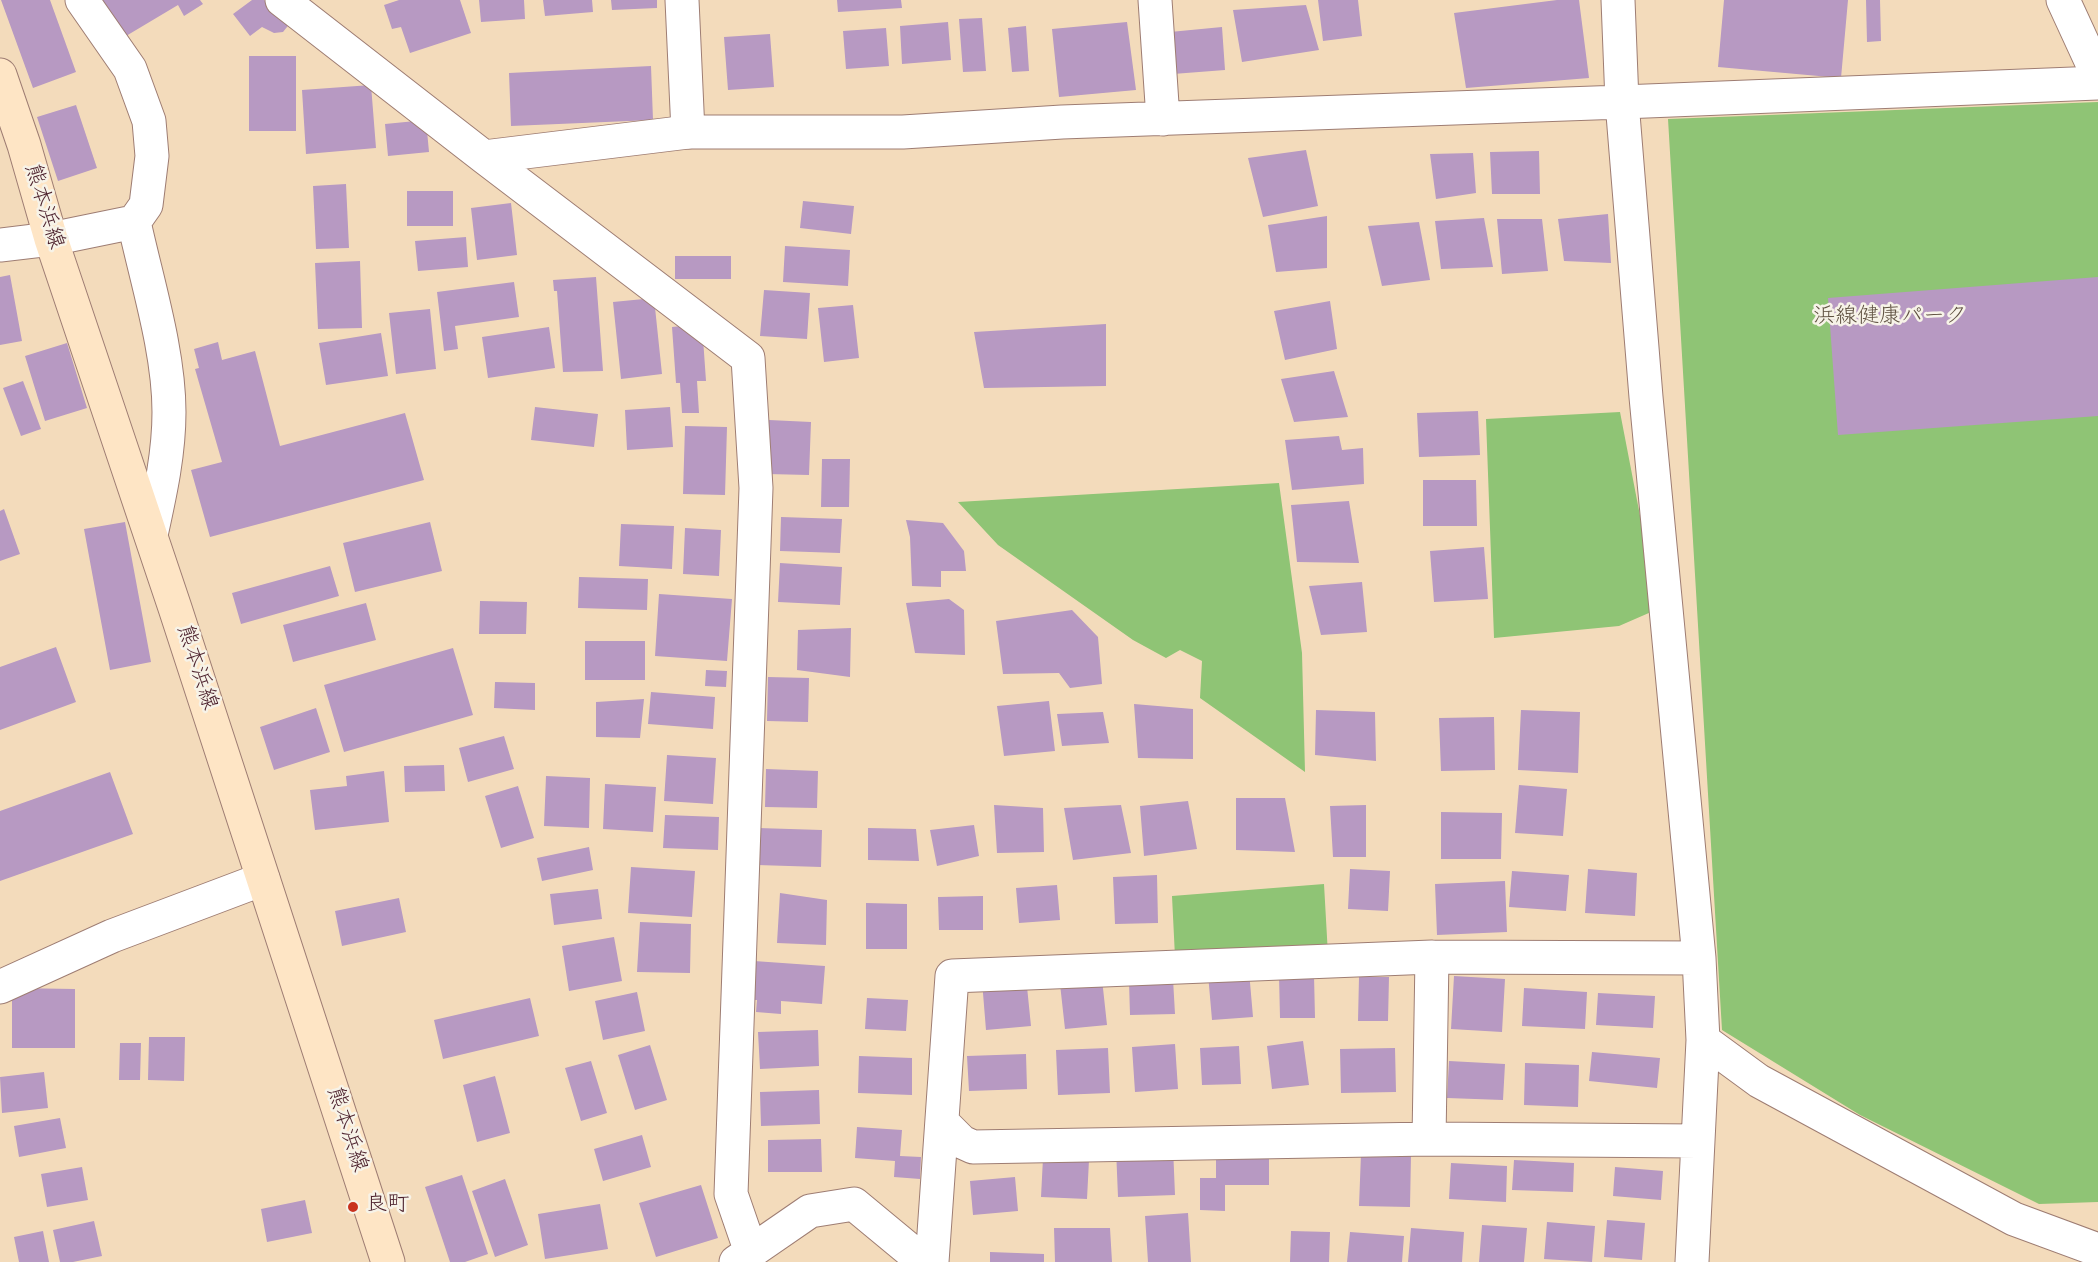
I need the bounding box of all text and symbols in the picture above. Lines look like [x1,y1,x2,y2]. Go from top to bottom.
street label: 熊本浜線 [17,161,67,253]
park label: 浜線健康パーク [1813,306,1967,332]
street label: 熊本浜線 [169,622,221,714]
street label: 熊本浜線 [319,1084,371,1176]
place label: 良町 [365,1194,409,1220]
marker: 良町 [346,1200,360,1214]

